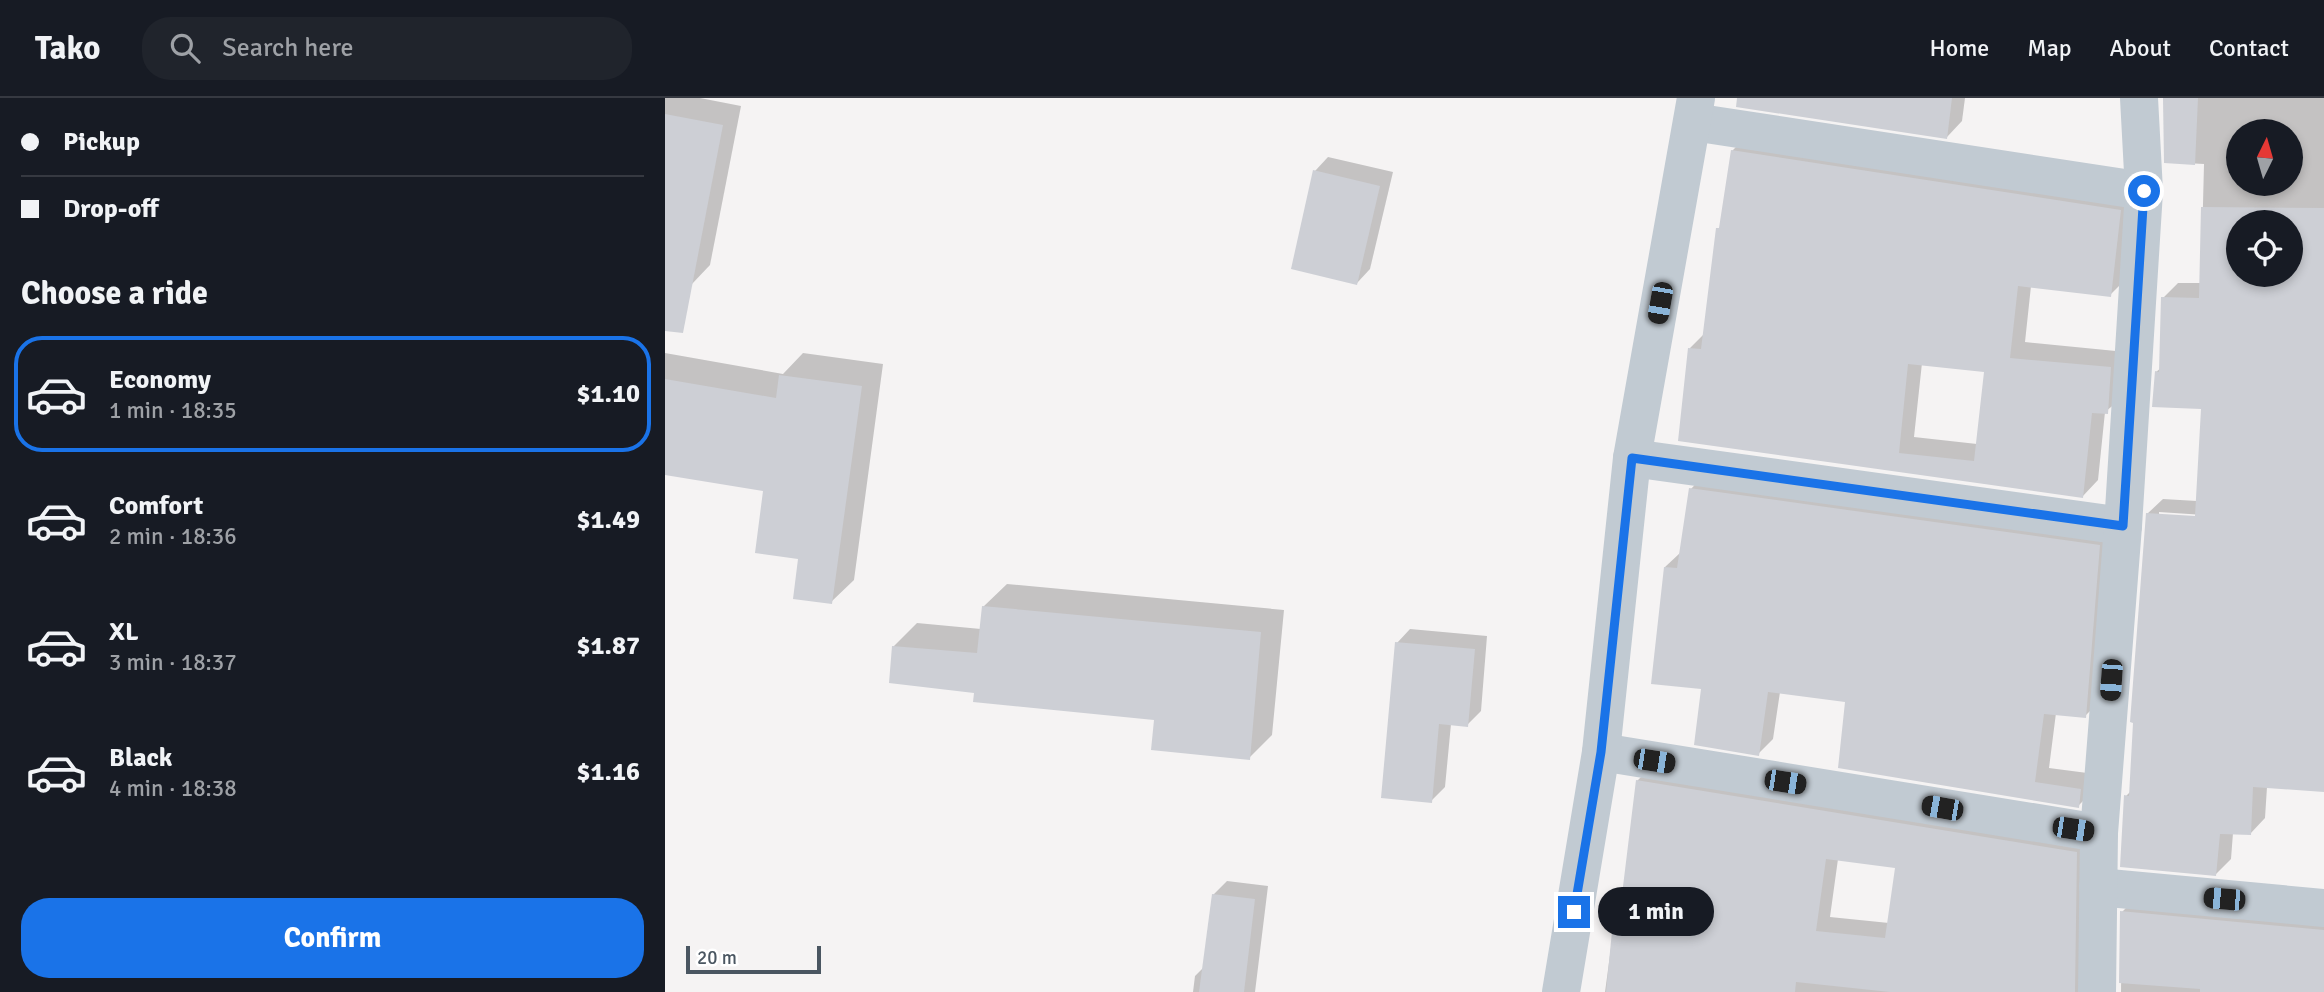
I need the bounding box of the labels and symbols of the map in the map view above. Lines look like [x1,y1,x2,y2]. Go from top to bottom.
north arrow [2226,119,2303,196]
route start [2128,175,2160,207]
car [1647,280,1674,326]
car [2100,658,2123,702]
car [1632,747,1677,775]
car [1763,768,1808,796]
car [1920,794,1965,822]
car [2051,815,2096,843]
car [2203,887,2246,911]
callout: 1 min [1599,888,1714,936]
route end [1558,896,1590,928]
scale bar [686,943,821,975]

